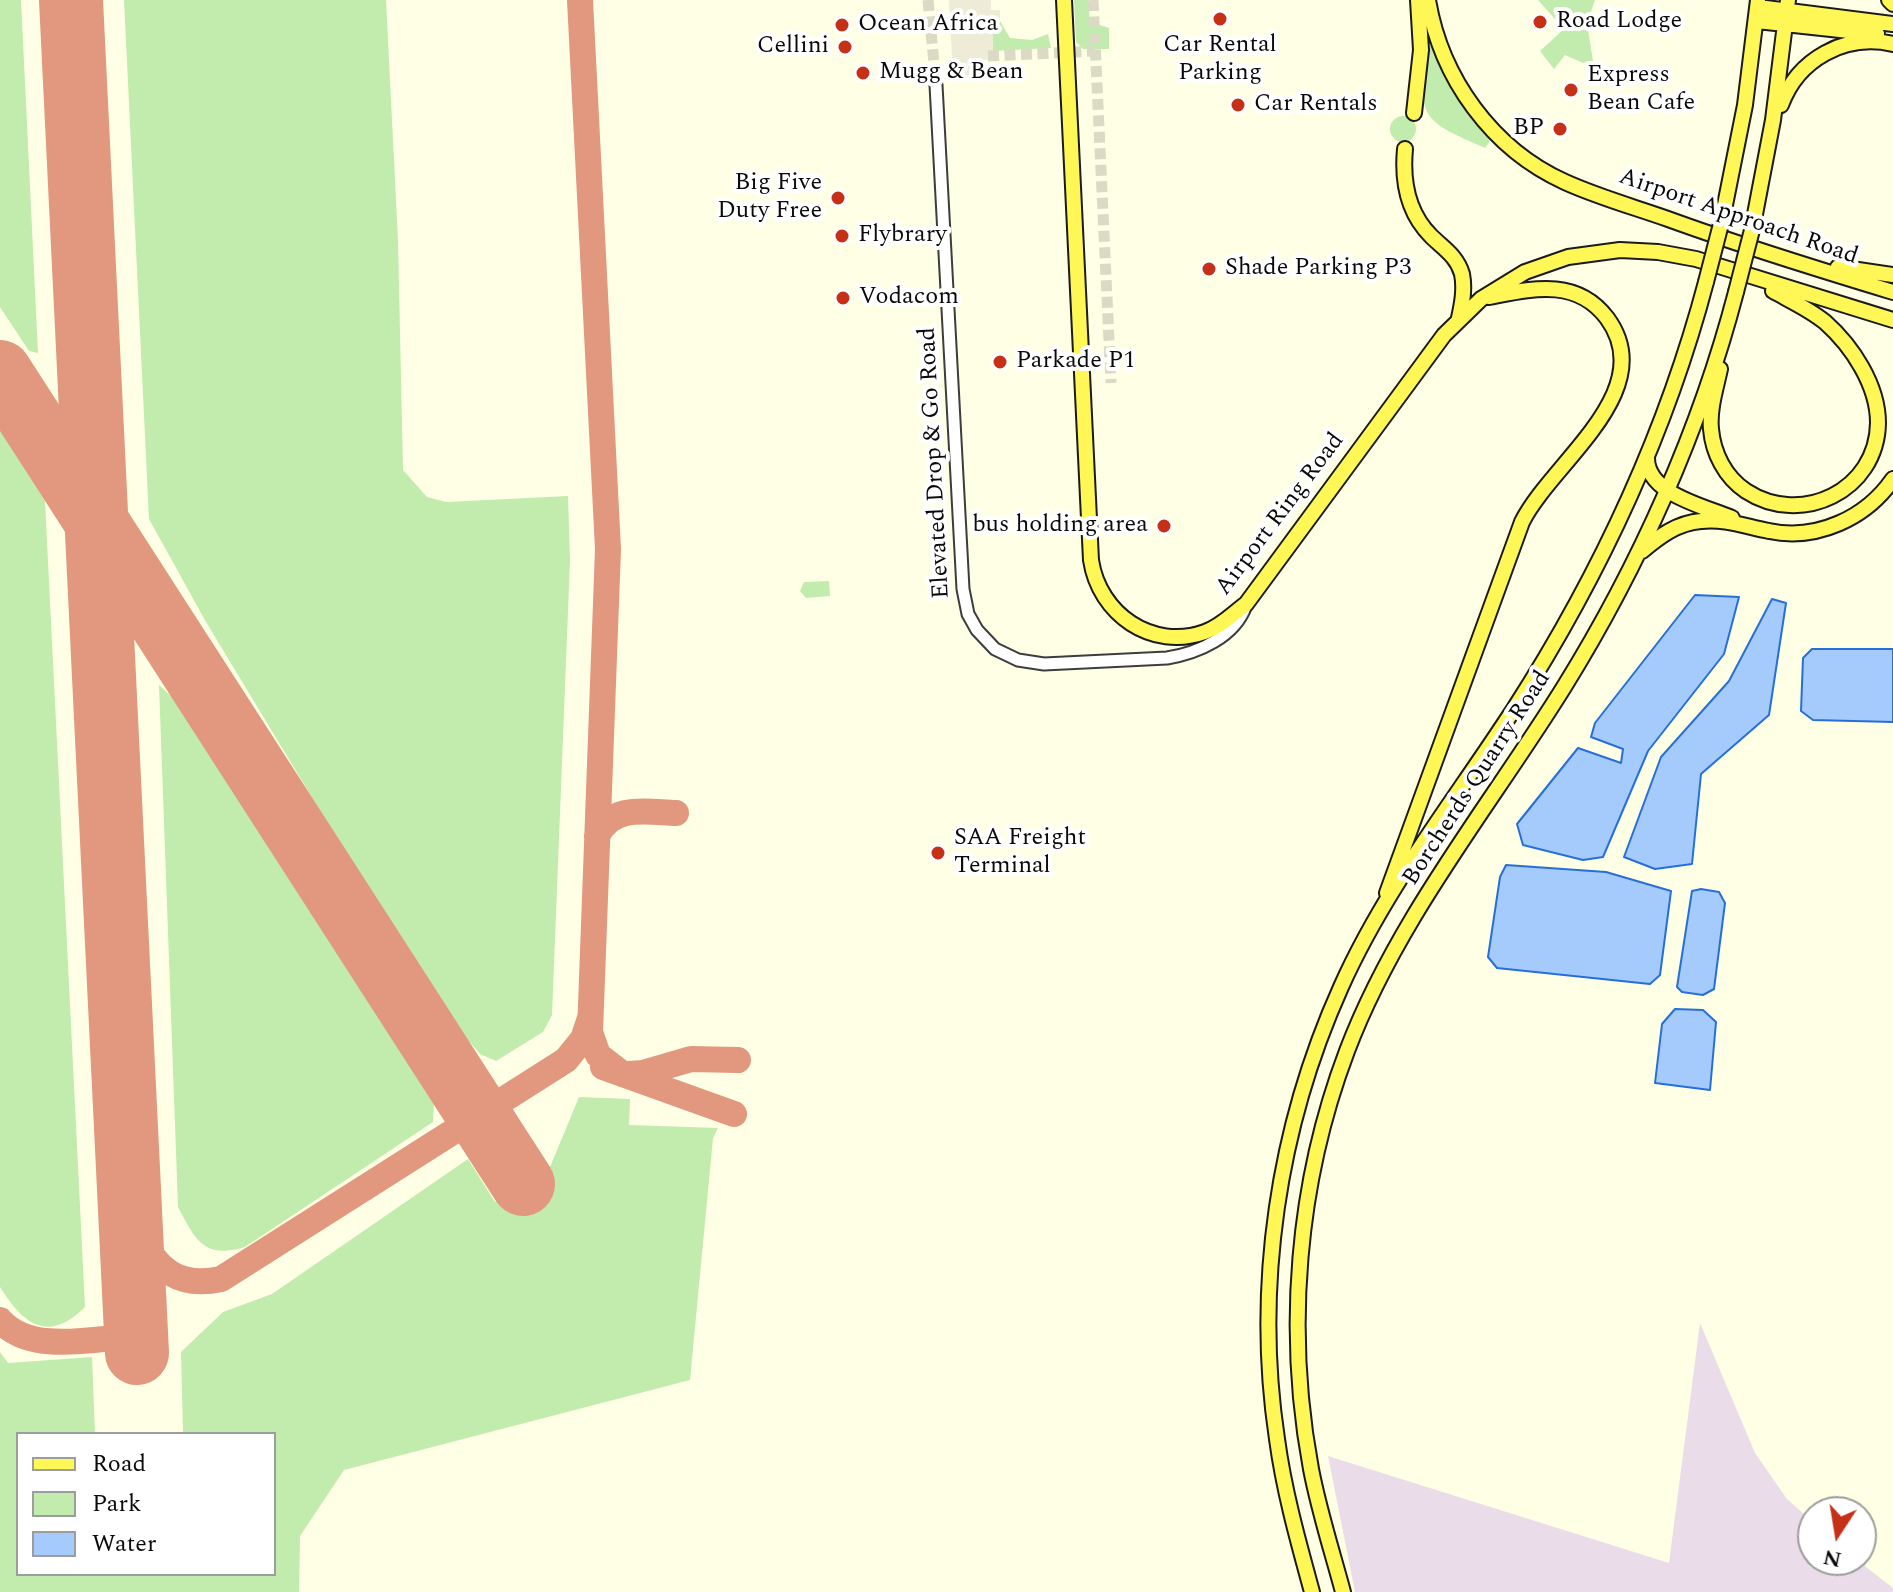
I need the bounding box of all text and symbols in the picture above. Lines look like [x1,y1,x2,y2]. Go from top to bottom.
place label: Road Lodge [1556,8,1682,36]
marker: Car Rental Parking [1211,10,1229,28]
place label: Ocean Africa [858,11,998,39]
marker: Road Lodge [1531,13,1549,31]
marker: Ocean Africa [833,16,851,34]
place label: Car Rental Parking [1163,32,1277,88]
place label: Cellini [757,33,829,61]
marker: Cellini [836,38,854,56]
place label: Mugg & Bean [879,59,1023,87]
place label: Express Bean Cafe [1587,62,1695,118]
marker: Mugg & Bean [854,64,872,82]
marker: Express Bean Cafe [1562,81,1580,99]
place label: Car Rentals [1254,91,1378,119]
marker: Car Rentals [1229,96,1247,114]
place label: BP [1513,115,1544,143]
marker: BP [1551,120,1569,138]
street label: Airport Approach Road [1615,164,1861,272]
place label: Big Five Duty Free [717,170,822,226]
marker: Big Five Duty Free [829,189,847,207]
place label: Flybrary [858,222,947,250]
marker: Flybrary [833,227,851,245]
place label: Shade Parking P3 [1225,255,1411,283]
marker: Shade Parking P3 [1200,260,1218,278]
place label: Vodacom [859,284,959,312]
marker: Vodacom [834,289,852,307]
street label: Elevated Drop & Go Road [915,326,957,600]
place label: Parkade P1 [1016,348,1135,376]
marker: Parkade P1 [991,353,1009,371]
street label: Airport Ring Road [1210,428,1352,602]
place label: bus holding area [972,512,1148,540]
marker: bus holding area [1155,517,1173,535]
street label: Borcherds Quarry Road [1398,666,1558,892]
place label: SAA Freight Terminal [954,825,1086,881]
marker: SAA Freight Terminal [929,844,947,862]
legend [16,1432,276,1576]
text: Road [92,1446,146,1482]
text: Park [92,1486,142,1522]
north arrow [1797,1496,1877,1576]
text: Water [92,1526,156,1562]
text: N [1820,1540,1845,1576]

